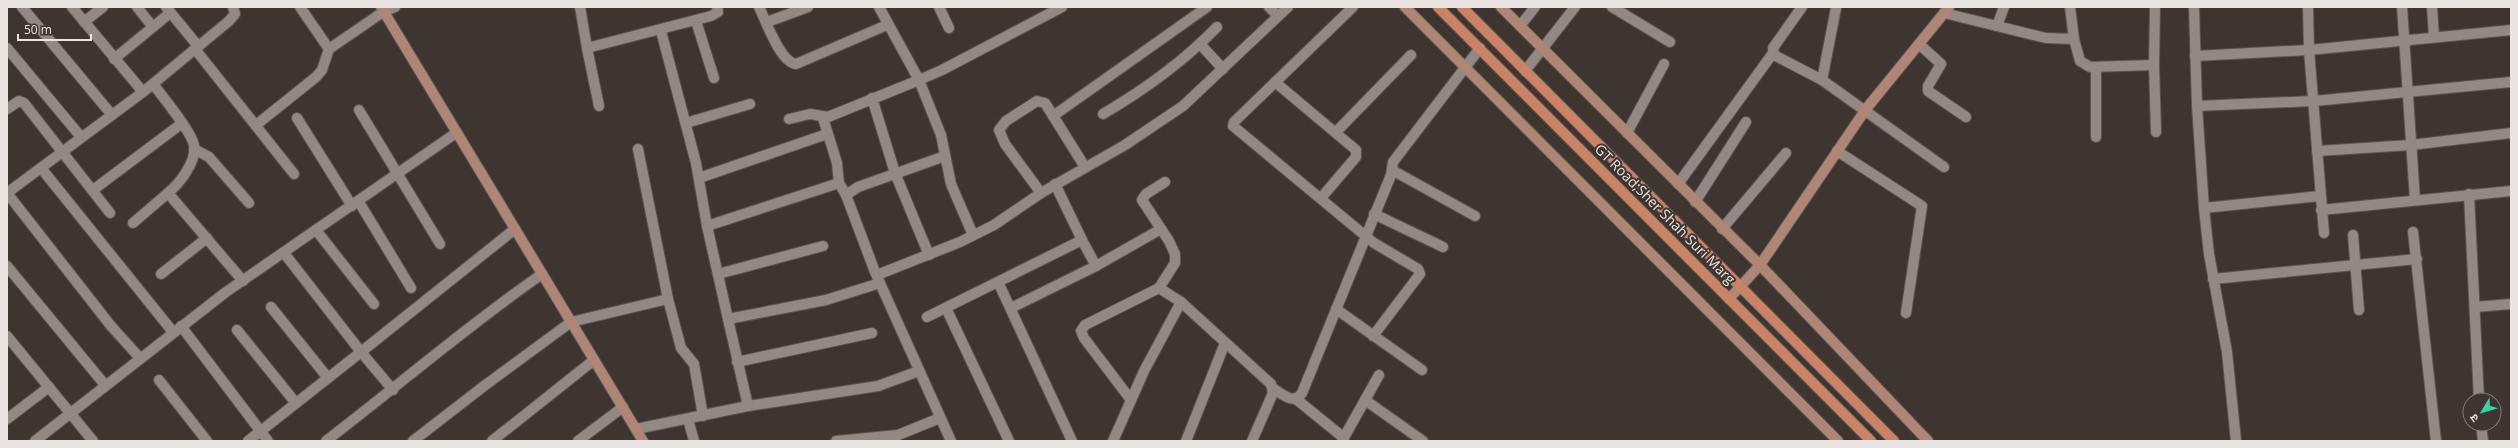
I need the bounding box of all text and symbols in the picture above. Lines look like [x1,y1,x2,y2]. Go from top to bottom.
scale bar [18,16,91,42]
text: 50 m [24,21,52,38]
street label: GT Road;Sher Shah Suri Marg [1591,139,1740,288]
north arrow [2462,392,2502,432]
text: उ [2465,411,2482,426]

